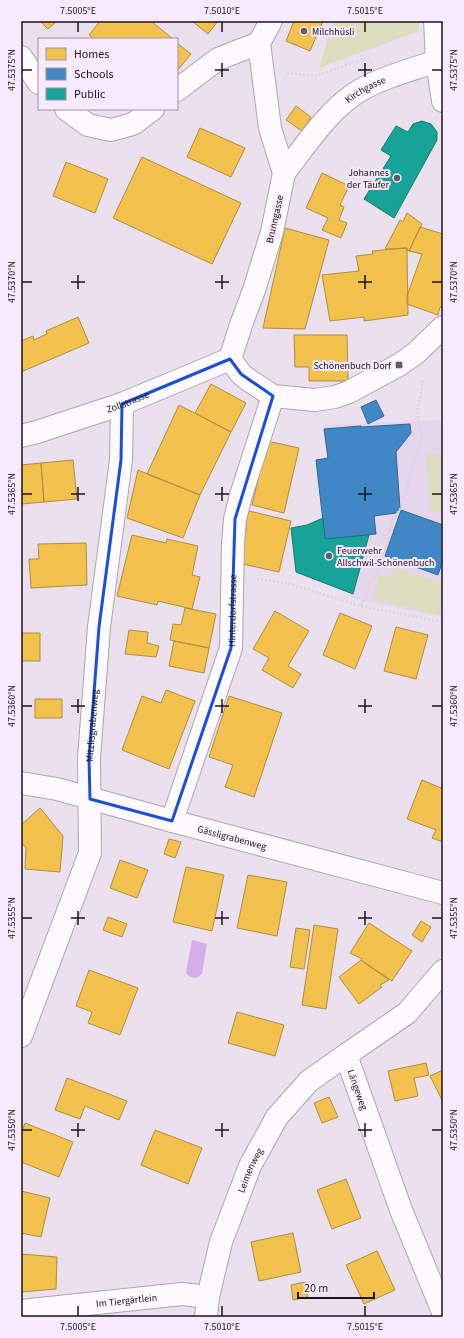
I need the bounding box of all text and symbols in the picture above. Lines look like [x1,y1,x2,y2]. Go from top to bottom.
text: 7.5005°E [60,4,96,18]
text: 7.5010°E [204,4,240,18]
text: 7.5015°E [347,4,383,18]
place label: Milchhüsli [312,25,354,39]
marker: Milchhüsli [299,26,309,36]
legend [38,38,178,110]
text: Homes [74,46,109,63]
text: 47.5375°N [5,49,19,91]
text: 47.5375°N [447,49,461,91]
text: Schools [74,66,114,83]
street label: Kirchgasse [342,73,388,107]
text: Public [74,86,106,103]
place label: Johannes der Täufer [347,166,390,192]
marker: Johannes der Täufer [392,173,402,183]
street label: Brunngasse [263,194,287,245]
text: 47.5370°N [5,261,19,303]
text: 47.5370°N [447,261,461,303]
place label: Schönenbuch Dorf [313,359,392,373]
marker: Schönenbuch Dorf [394,360,404,370]
street label: Zollstrasse [105,388,151,417]
text: 47.5365°N [5,473,19,515]
text: 47.5365°N [447,473,461,515]
place label: Feuerwehr Allschwil-Schönenbuch [337,544,435,570]
marker: Feuerwehr Allschwil-Schönenbuch [324,551,334,561]
street label: Hinterdorfstrasse [225,574,240,647]
text: 47.5360°N [5,685,19,727]
text: 47.5360°N [447,685,461,727]
street label: Mitzlisgrabenweg [83,689,102,762]
street label: Gässligrabenweg [196,822,268,854]
text: 47.5355°N [5,897,19,939]
text: 47.5355°N [447,897,461,939]
street label: Längeweg [344,1068,371,1112]
text: 47.5350°N [5,1109,19,1151]
text: 47.5350°N [447,1109,461,1151]
street label: Leimenweg [234,1146,267,1195]
scale bar [298,1274,374,1300]
text: 20 m [304,1280,328,1297]
street label: Im Tiergärtlein [95,1291,158,1311]
text: 7.5005°E [60,1320,96,1334]
text: 7.5010°E [204,1320,240,1334]
text: 7.5015°E [347,1320,383,1334]

